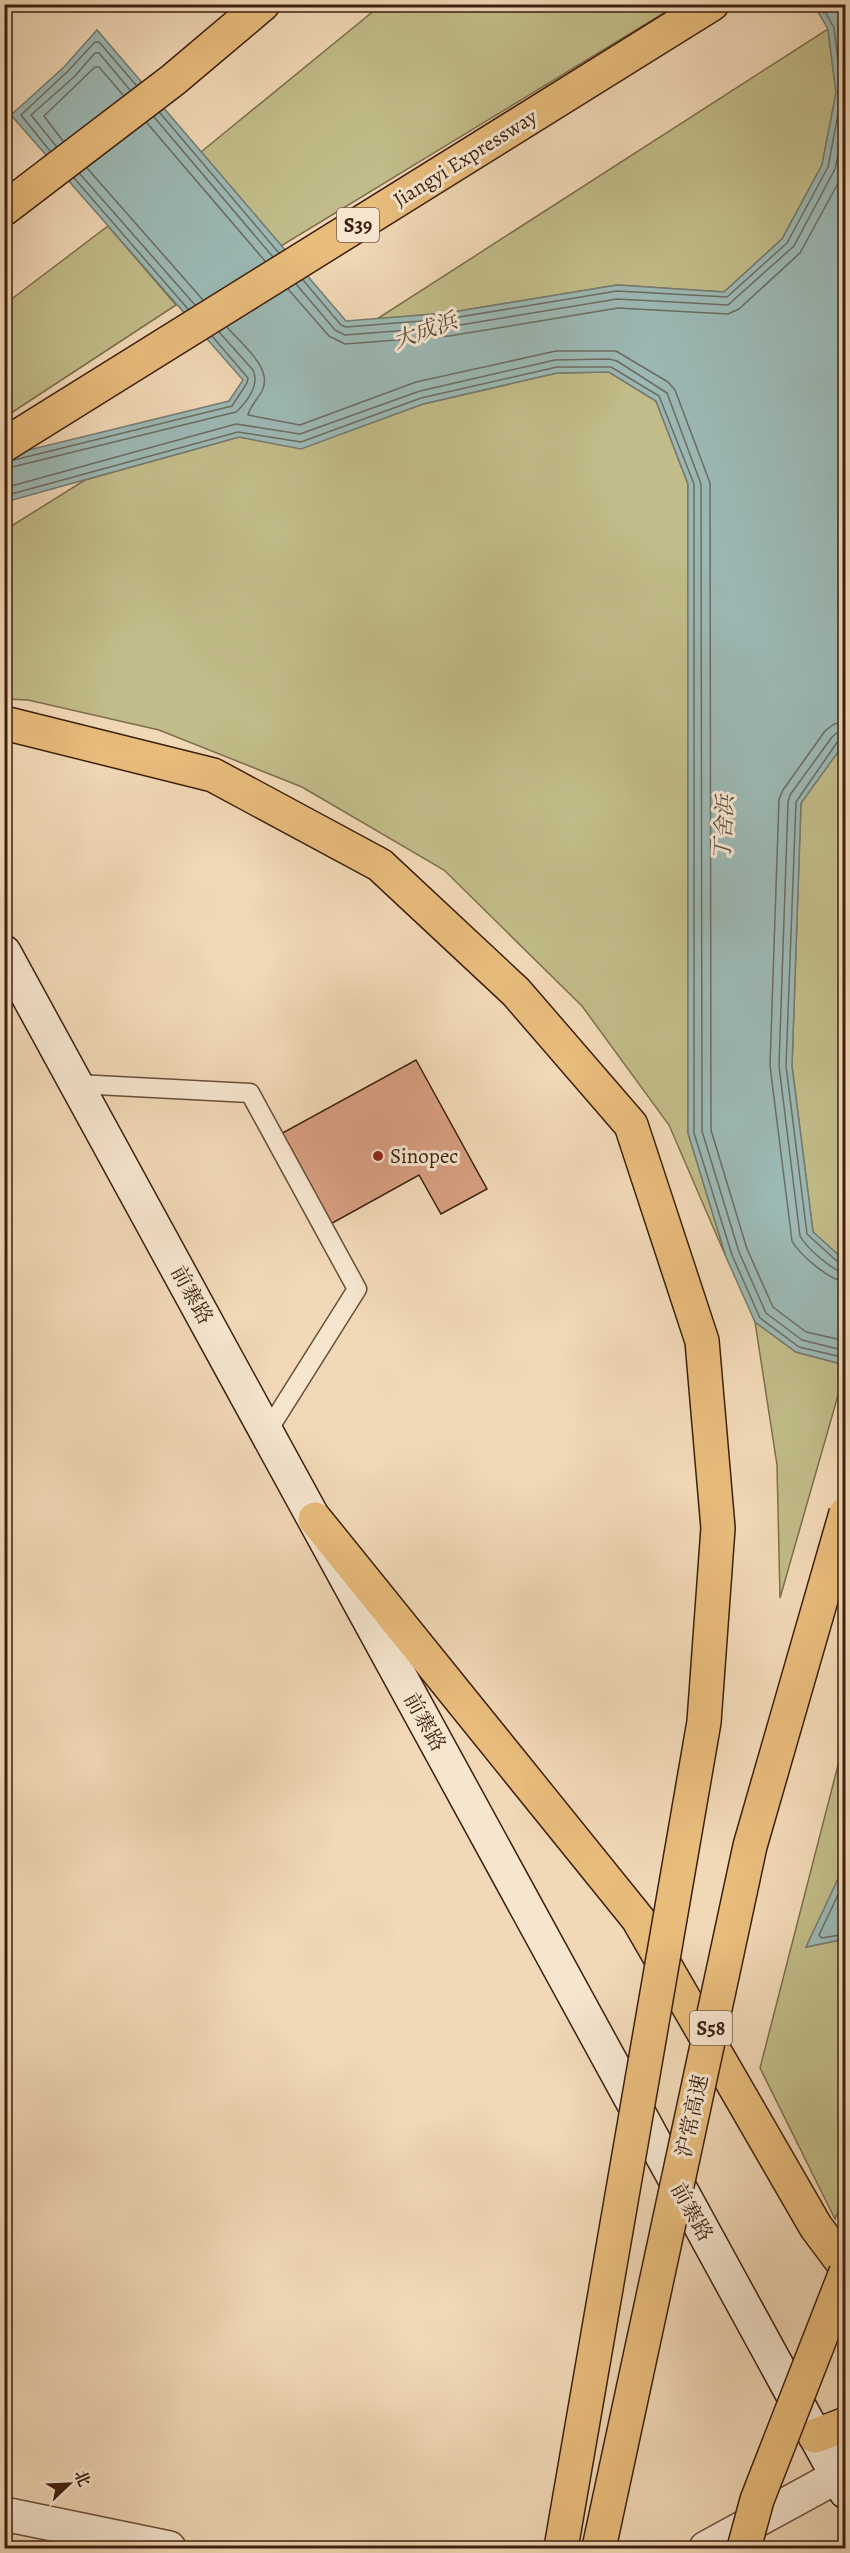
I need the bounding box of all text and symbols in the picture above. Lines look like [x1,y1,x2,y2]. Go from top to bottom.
street label: Jiangyi Expressway [388,102,543,213]
road number: S39 [337,208,379,242]
water label: 大成浜 [389,305,463,356]
water label: 丁舍浜 [707,792,741,862]
place label: Sinopec [390,1142,458,1170]
marker: Sinopec [371,1149,385,1163]
street label: 前寨路 [164,1261,220,1329]
street label: 前寨路 [397,1688,453,1756]
road number: S58 [690,2011,732,2045]
street label: 沪常高速 [670,2072,714,2160]
street label: 前寨路 [664,2178,720,2246]
north arrow [39,2454,99,2514]
text: 北 [69,2467,95,2490]

